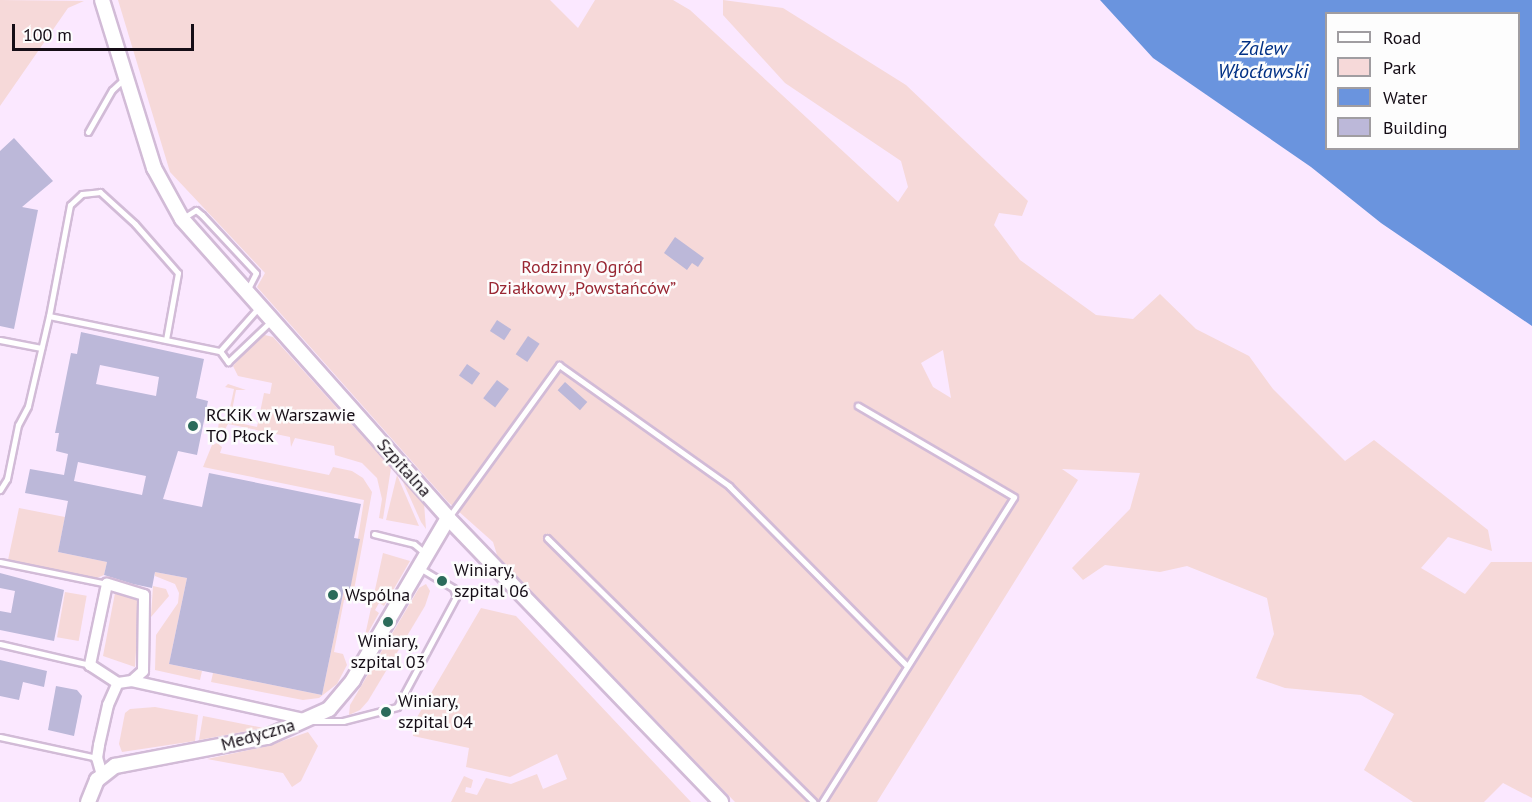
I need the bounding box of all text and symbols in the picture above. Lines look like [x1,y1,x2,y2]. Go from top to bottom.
scale bar [15,12,196,50]
legend [1325,12,1520,150]
text: 100 m [23,23,72,46]
text: Road [1383,26,1421,49]
water label: Zalew Włocławski [1218,37,1308,84]
text: Park [1383,56,1416,79]
text: Water [1383,86,1427,109]
text: Building [1383,116,1447,139]
park label: Rodzinny Ogród Działkowy „Powstańców” [487,257,677,300]
place label: RCKiK w Warszawie TO Płock [206,405,357,448]
marker: RCKiK w Warszawie TO Płock [184,417,202,435]
street label: Szpitalna [372,434,436,502]
place label: Winiary, szpital 06 [454,560,529,602]
marker: Winiary, szpital 06 [435,574,449,588]
place label: Wspólna [345,584,410,606]
marker: Wspólna [326,588,340,602]
marker: Winiary, szpital 03 [381,615,395,629]
place label: Winiary, szpital 03 [351,631,425,674]
place label: Winiary, szpital 04 [398,691,473,734]
marker: Winiary, szpital 04 [379,705,393,719]
street label: Medyczna [219,714,297,756]

